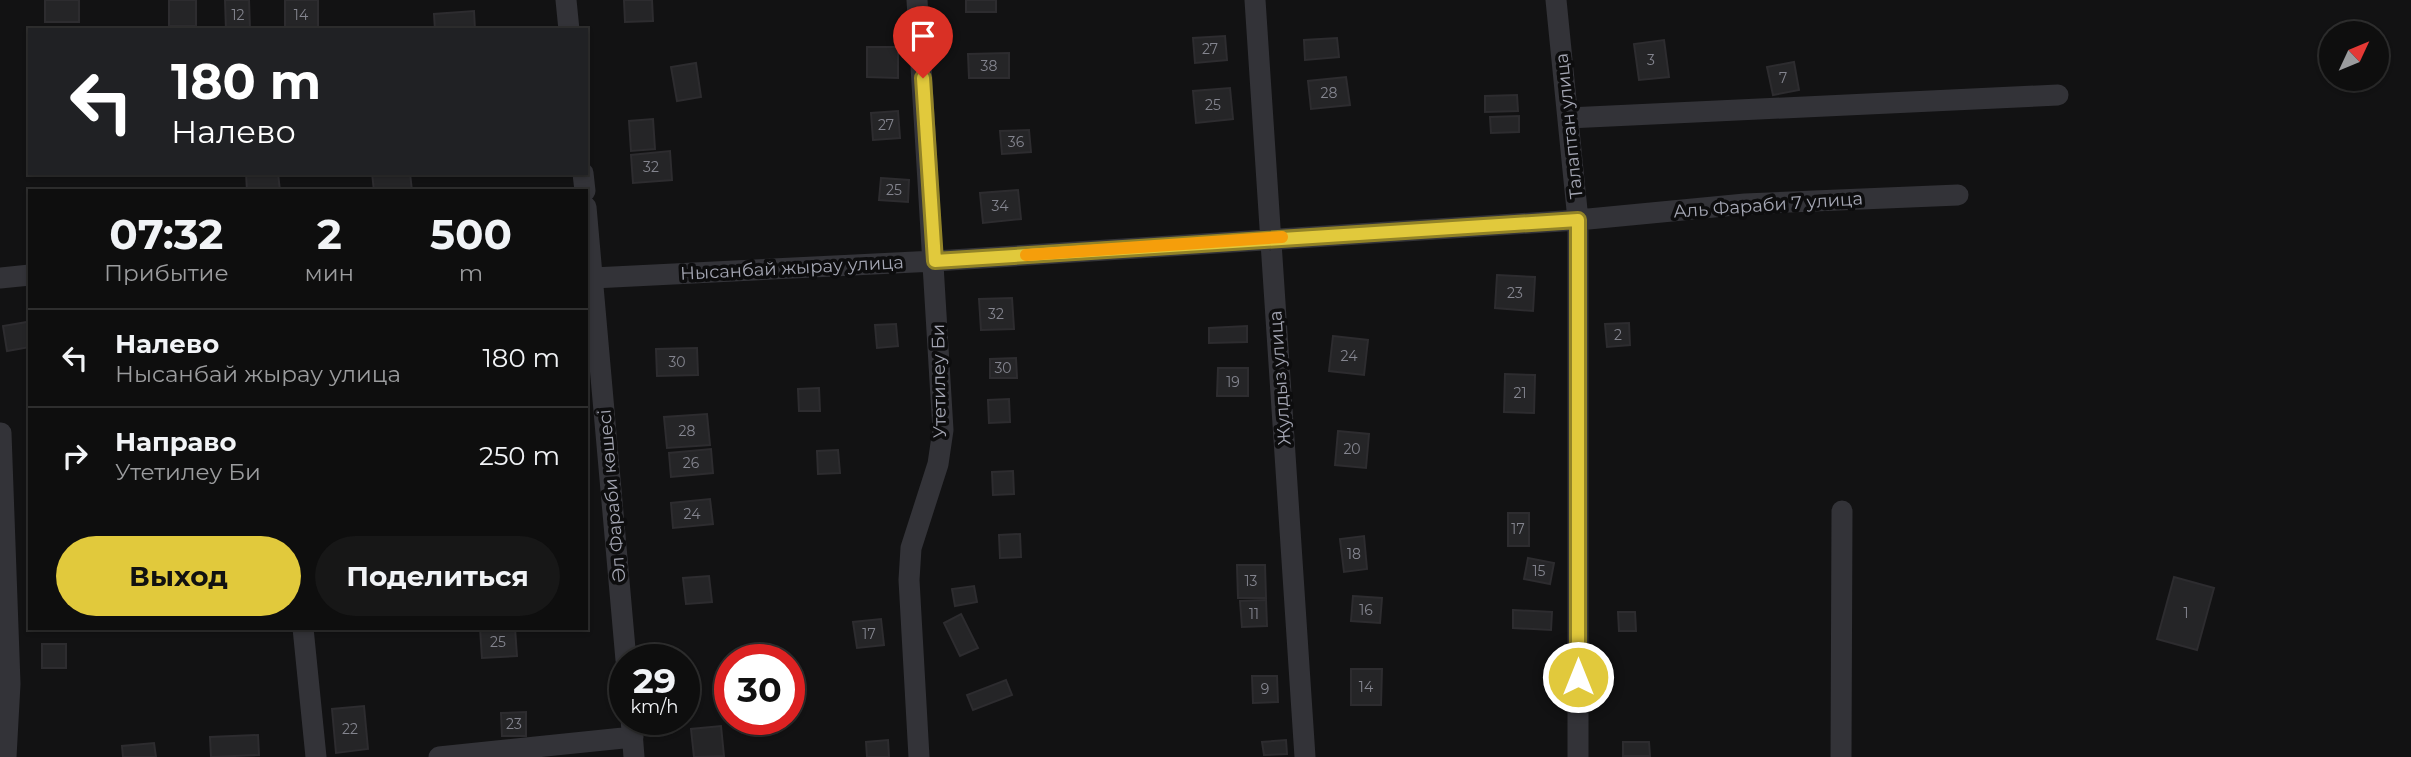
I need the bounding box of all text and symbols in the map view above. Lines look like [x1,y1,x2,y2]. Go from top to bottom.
house number: 12 [231,6,245,24]
house number: 14 [294,6,309,24]
pin [893,6,953,78]
icon: arrive [904,17,942,55]
north arrow [2319,21,2389,91]
map controls [2319,21,2389,91]
house number: 27 [1202,40,1218,58]
house number: 3 [1647,51,1655,69]
text: 180 m [171,52,321,111]
street label: Талаптан улица [1550,52,1588,200]
icon: left [56,56,147,147]
house number: 38 [981,57,997,75]
house number: 7 [1779,69,1787,87]
house number: 28 [1321,84,1338,102]
house number: 25 [1205,96,1221,114]
text: Налево [171,112,296,151]
house number: 27 [878,116,894,134]
house number: 36 [1008,133,1025,151]
house number: 32 [643,158,659,176]
house number: 25 [886,181,902,199]
street label: Аль Фараби 7 улица [1673,187,1863,223]
house number: 34 [991,197,1009,215]
text: 07:32 [109,208,223,260]
text: 2 [317,208,342,260]
text: 500 [430,208,512,260]
street label: Нысанбай жырау улица [680,251,904,285]
text: Прибытие [104,259,229,287]
text: мин [305,259,354,287]
text: m [459,259,483,287]
house number: 23 [1507,284,1523,302]
house number: 32 [988,305,1004,323]
street label: Жулдыз улица [1264,310,1296,446]
street label: Утетилеу Би [927,324,951,438]
house number: 2 [1614,326,1622,344]
text: Налево [115,328,219,360]
icon: left [56,339,94,377]
text: 180 m [482,342,560,374]
house number: 24 [1341,347,1358,365]
house number: 30 [668,353,686,371]
house number: 30 [994,359,1012,377]
text: Нысанбай жырау улица [115,360,401,388]
house number: 19 [1226,373,1240,391]
house number: 21 [1513,384,1527,402]
street label: Әл Фараби көшесі [593,408,631,584]
house number: 28 [679,422,696,440]
text: Направо [115,426,236,458]
icon: right [56,437,94,475]
text: 250 m [479,440,560,472]
house number: 20 [1343,440,1361,458]
house number: 26 [683,454,700,472]
text: Утетилеу Би [115,458,261,486]
house number: 24 [684,505,701,523]
house number: 17 [1511,520,1525,538]
button: Выход [56,536,301,616]
button: Поделиться [315,536,560,616]
house number: 18 [1347,545,1361,563]
house number: 15 [1533,562,1546,580]
house number: 13 [1245,572,1258,590]
house number: 16 [1359,601,1373,619]
house number: 1 [2183,604,2189,622]
house number: 11 [1249,605,1259,623]
house number: 17 [862,625,876,643]
house number: 25 [490,633,506,651]
position arrow [1541,640,1615,714]
speed limit sign: 30 [714,644,805,735]
text: 29 [633,659,676,702]
house number: 14 [1359,678,1374,696]
house number: 9 [1261,680,1269,698]
text: km/h [630,696,679,718]
house number: 23 [506,715,522,733]
house number: 22 [342,720,358,738]

